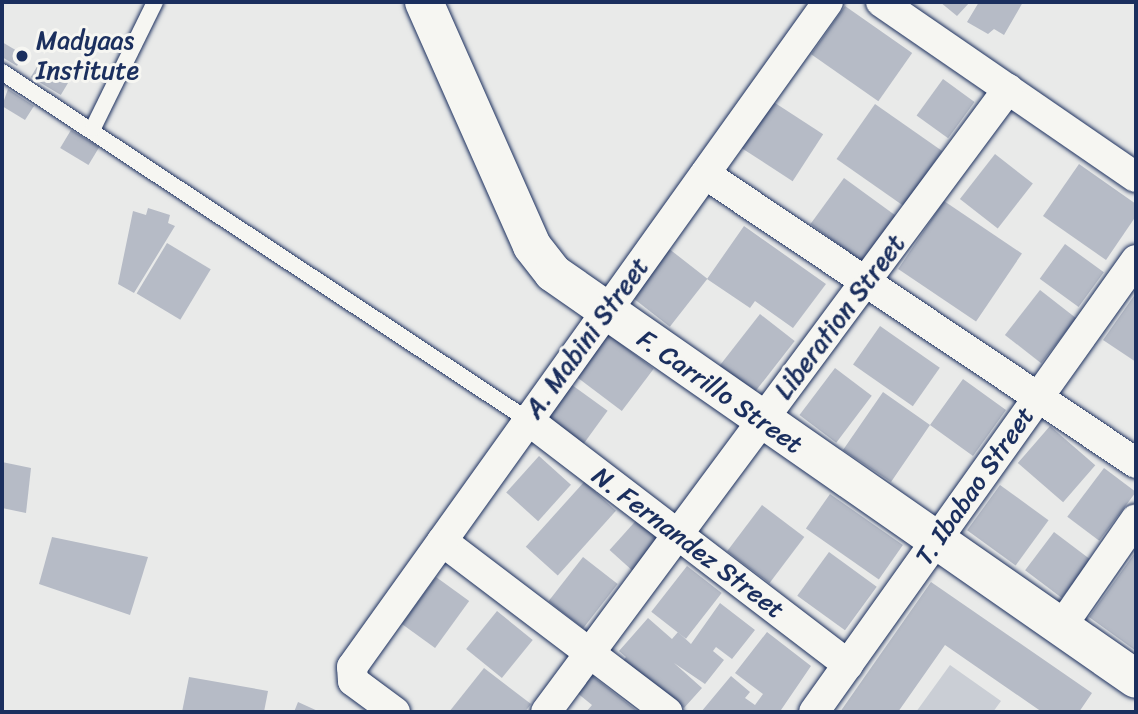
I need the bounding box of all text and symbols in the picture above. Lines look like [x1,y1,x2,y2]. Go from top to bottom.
place label: Madyaas Institute [36,25,139,86]
marker: Madyaas Institute [14,48,30,64]
street label: Liberation Street [768,229,912,405]
street label: A. Mabini Street [518,252,656,424]
street label: F. Carrillo Street [632,324,808,460]
street label: T. Ibabao Street [909,401,1041,571]
street label: N. Fernandez Street [586,460,790,626]

